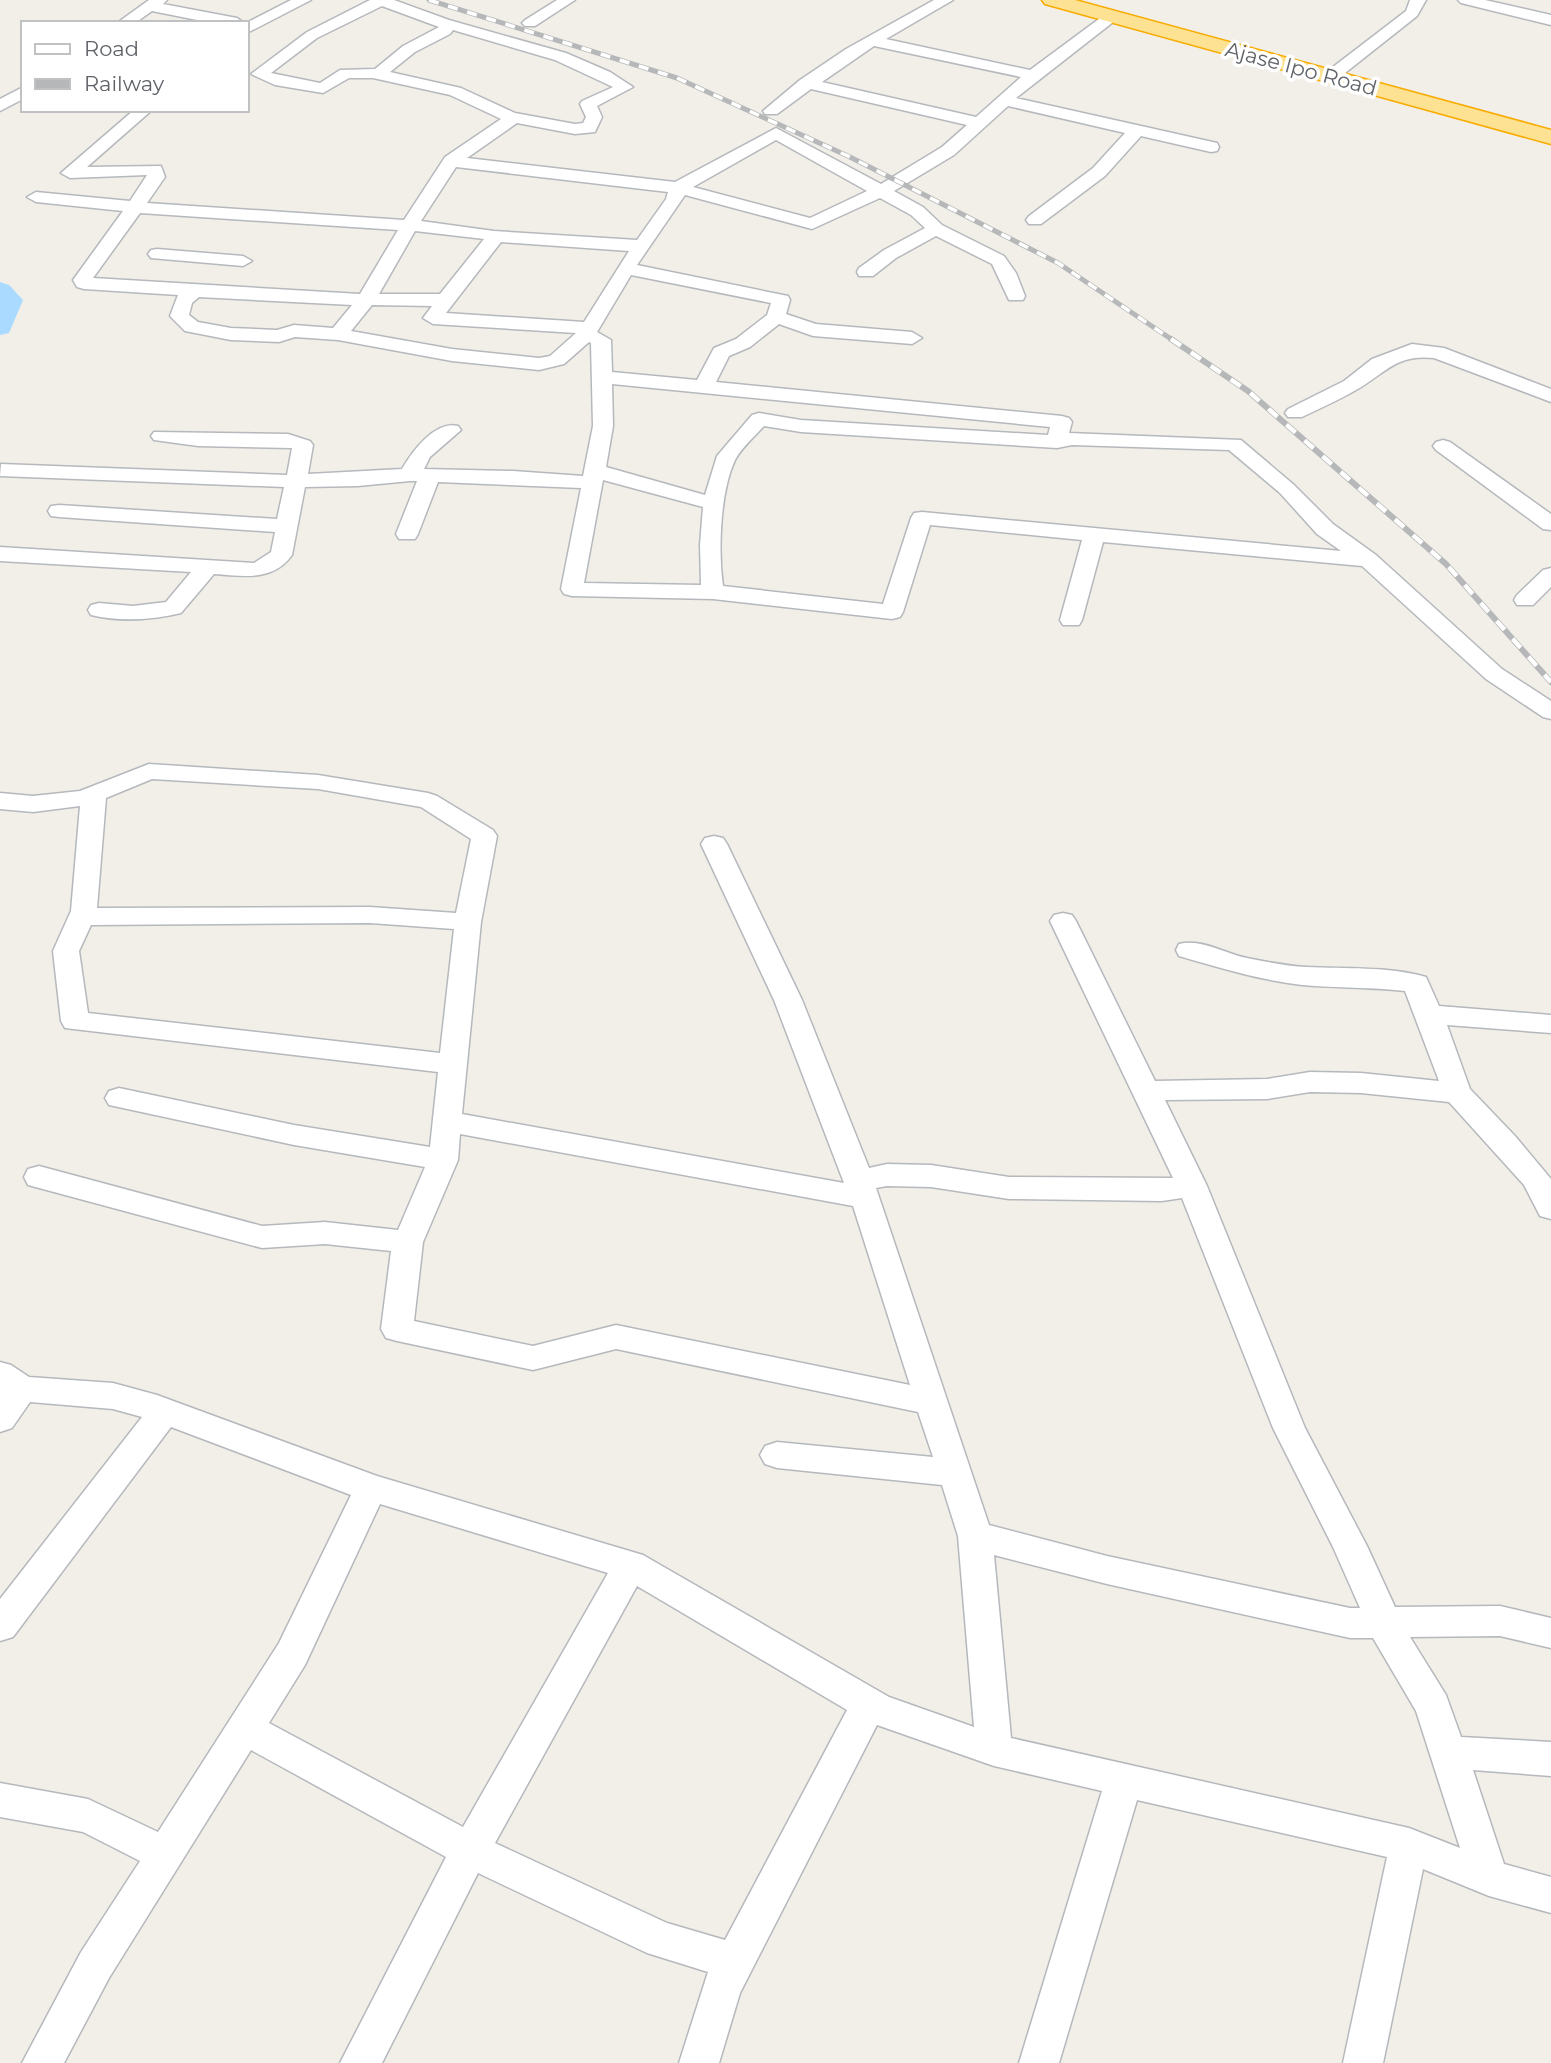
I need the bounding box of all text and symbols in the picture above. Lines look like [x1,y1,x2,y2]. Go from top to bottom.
legend [21,21,248,112]
text: Road [84,36,139,61]
street label: Ajase Ipo Road [1223,36,1380,101]
text: Railway [84,71,165,96]

